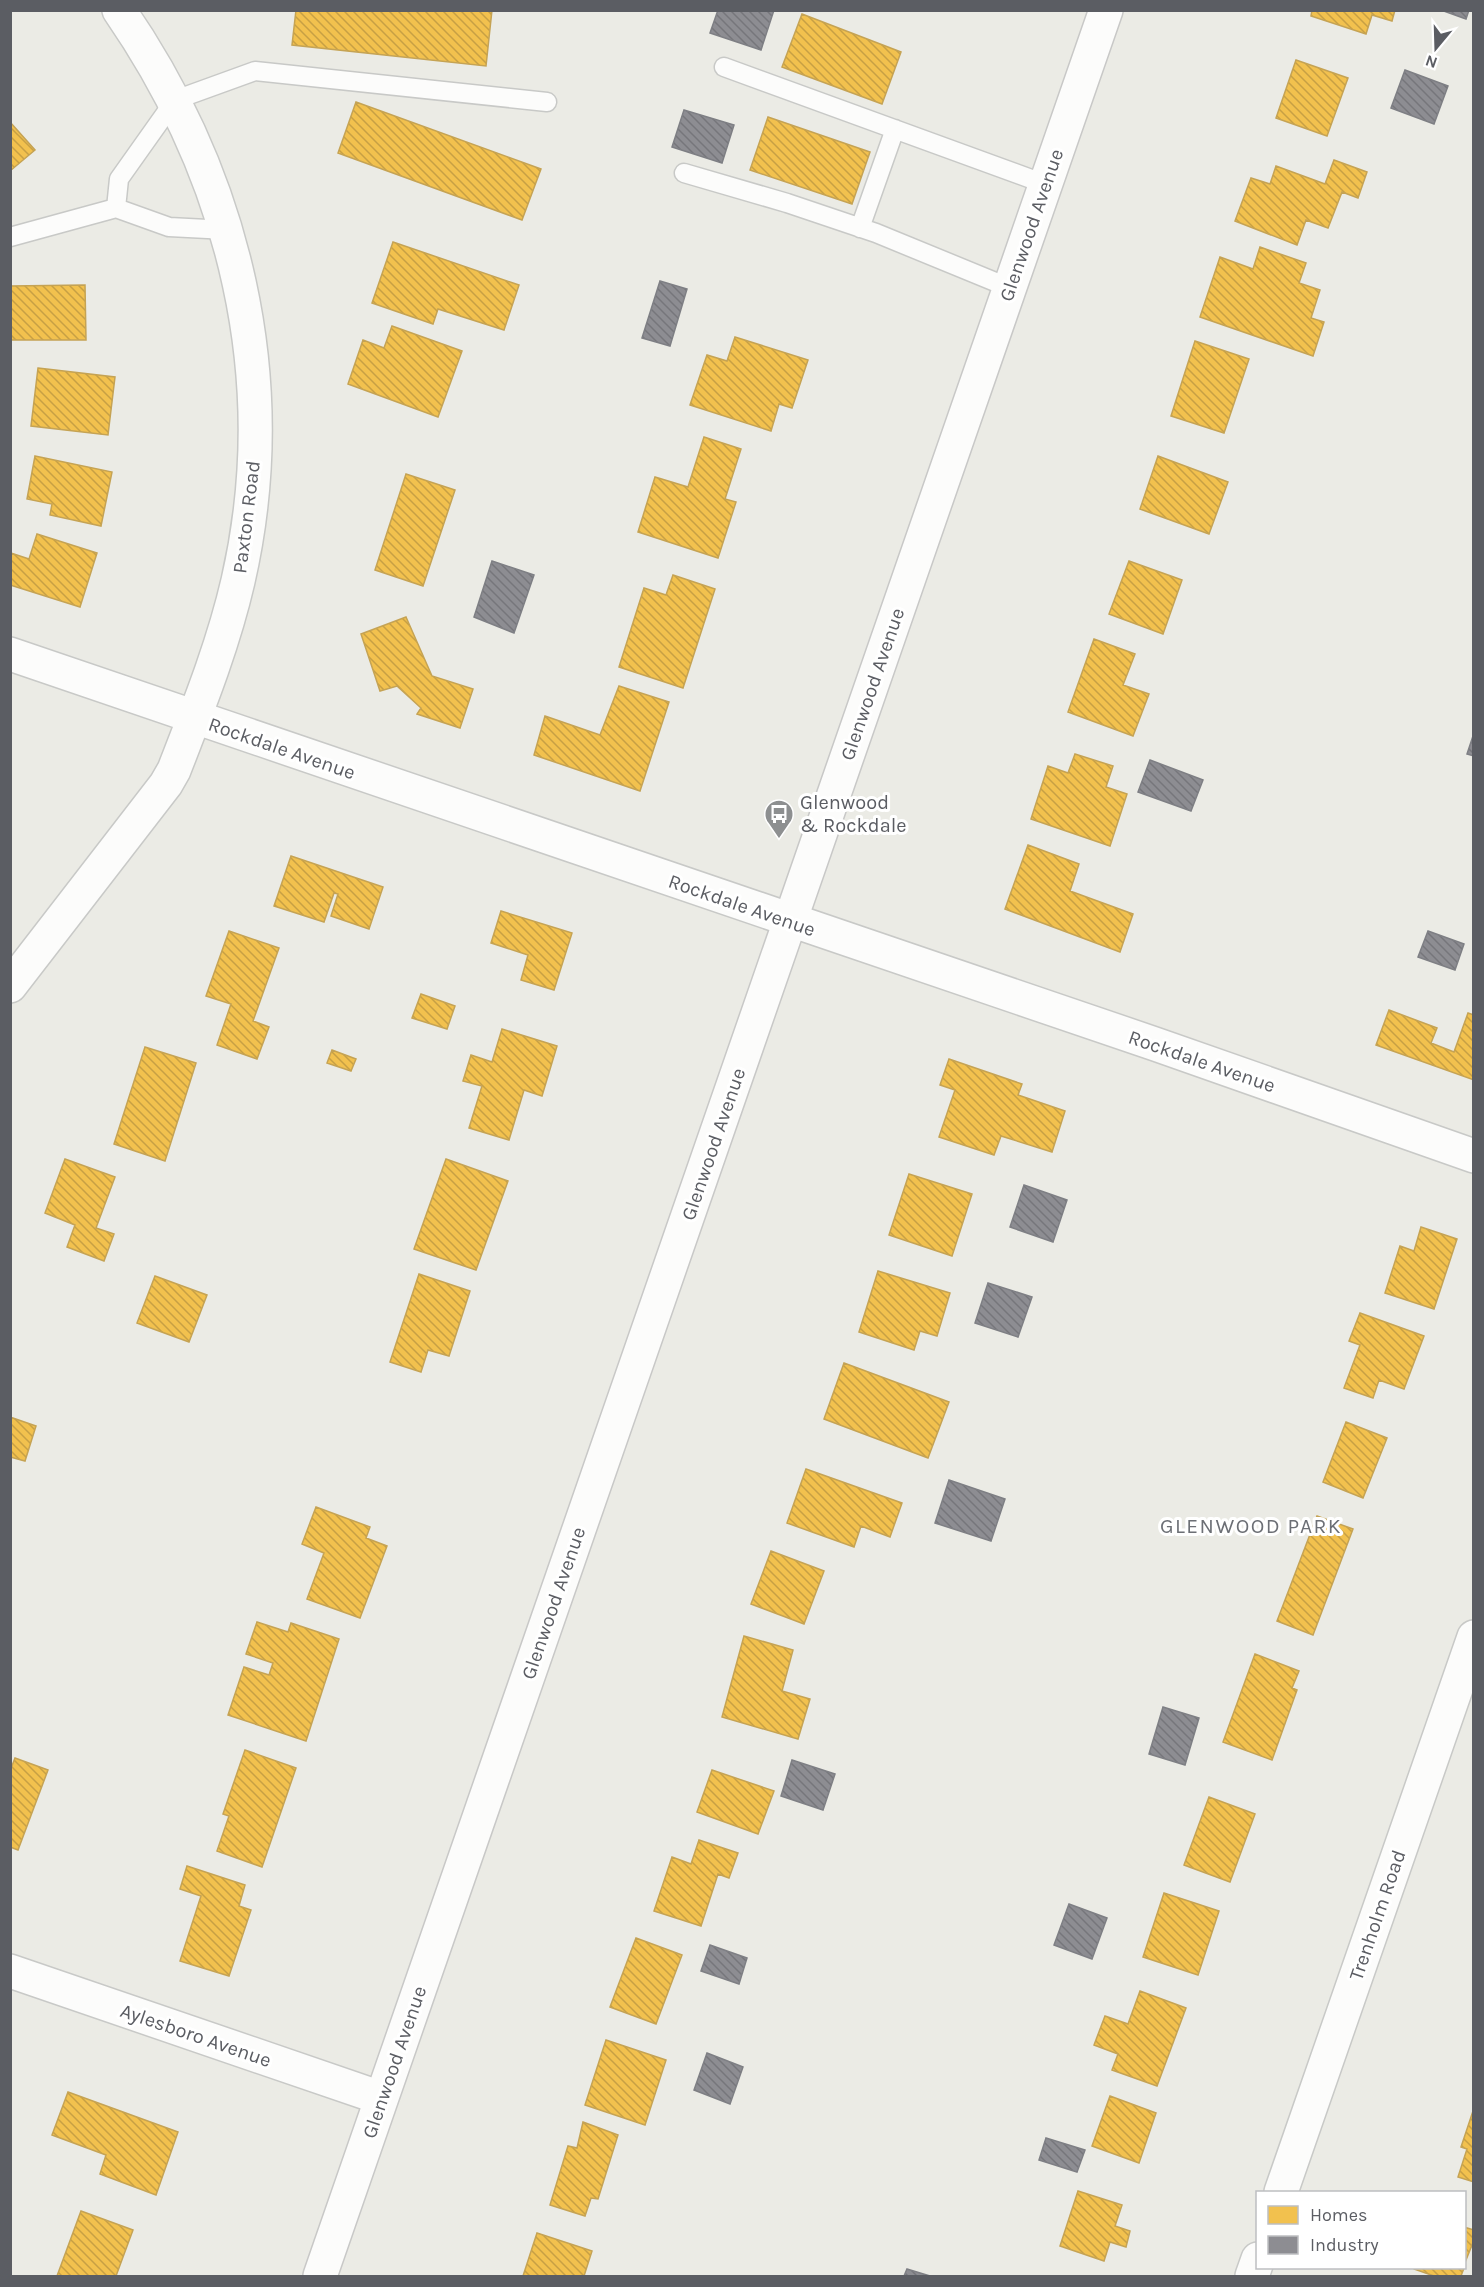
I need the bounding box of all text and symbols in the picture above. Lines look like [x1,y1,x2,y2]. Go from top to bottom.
north arrow [1406,18,1466,78]
text: N [1423,51,1440,73]
street label: Glenwood Avenue [995,146,1068,304]
street label: Paxton Road [228,459,265,575]
street label: Glenwood Avenue [836,605,909,763]
street label: Rockdale Avenue [205,713,358,784]
place label: Glenwood & Rockdale [800,791,907,837]
bus stop icon: Glenwood & Rockdale [763,798,795,840]
street label: Rockdale Avenue [665,870,818,941]
street label: Rockdale Avenue [1125,1026,1278,1097]
street label: Glenwood Avenue [677,1065,750,1223]
district label: GLENWOOD PARK [1160,1514,1342,1538]
street label: Glenwood Avenue [517,1524,590,1682]
street label: Trenholm Road [1344,1847,1411,1983]
street label: Glenwood Avenue [358,1983,431,2141]
street label: Aylesboro Avenue [117,1999,274,2072]
legend [1256,2191,1466,2269]
text: Homes [1310,2204,1367,2226]
text: Industry [1310,2234,1379,2256]

